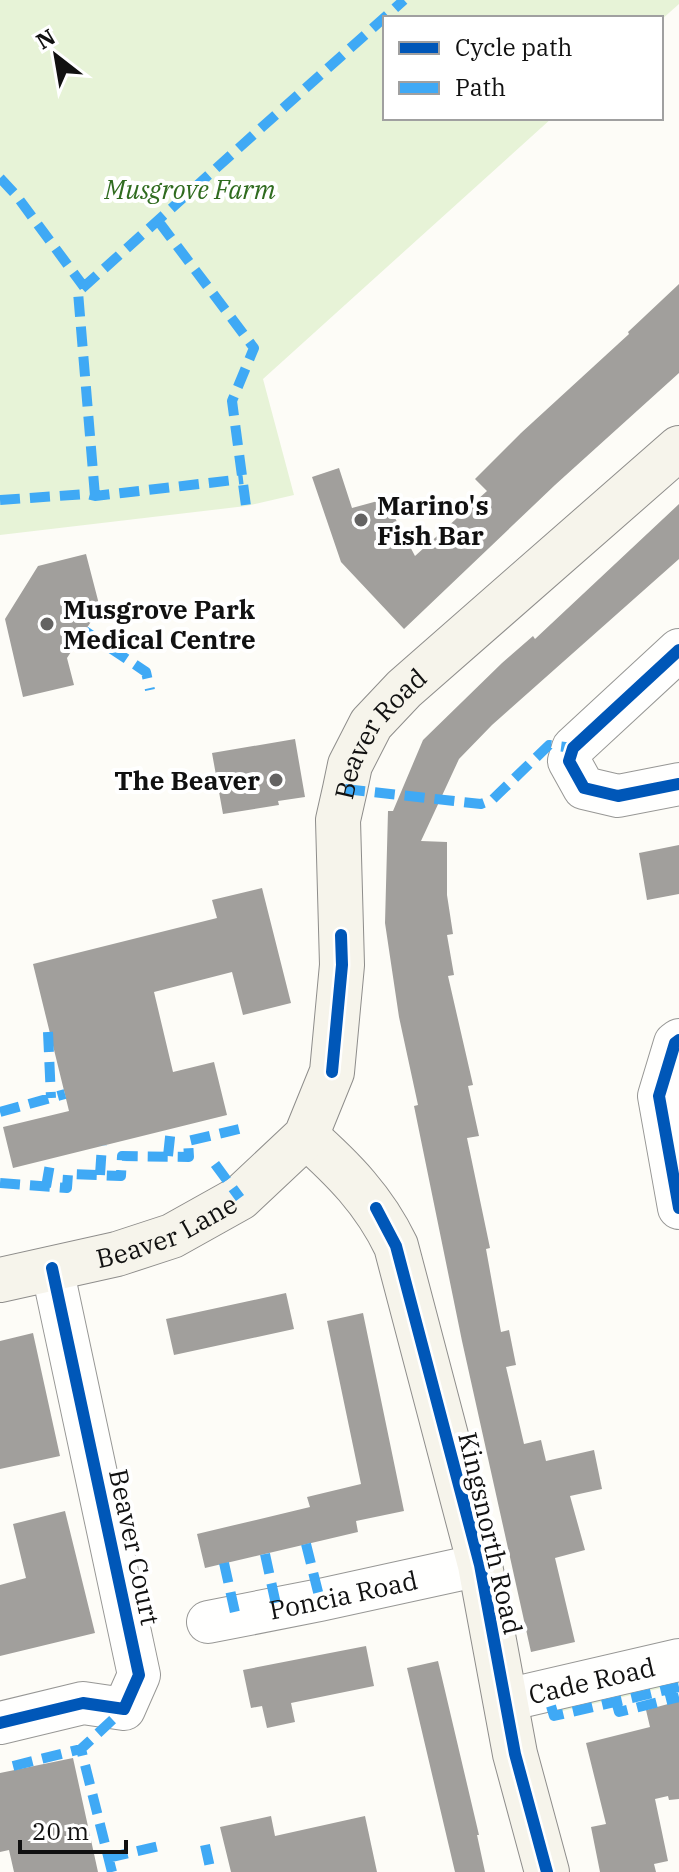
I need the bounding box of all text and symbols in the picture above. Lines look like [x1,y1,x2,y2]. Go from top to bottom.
north arrow [16,16,96,96]
legend [383,16,663,120]
text: N [31,22,60,55]
text: Cycle path [455,31,572,63]
text: Path [455,71,506,103]
park label: Musgrove Farm [103,172,276,206]
place label: Marino's Fish Bar [377,488,489,552]
marker: Marino's Fish Bar [352,511,370,529]
place label: Musgrove Park Medical Centre [63,592,256,656]
marker: Musgrove Park Medical Centre [38,615,56,633]
street label: Beaver Road [326,660,433,802]
place label: The Beaver [114,763,260,797]
marker: The Beaver [267,771,285,789]
street label: Beaver Lane [93,1186,243,1275]
street label: Kingsnorth Road [451,1429,531,1637]
street label: Beaver Court [102,1466,168,1628]
street label: Poncia Road [266,1562,421,1627]
street label: Cade Road [525,1649,658,1711]
scale bar [20,1804,126,1854]
text: 20 m [32,1815,89,1847]

